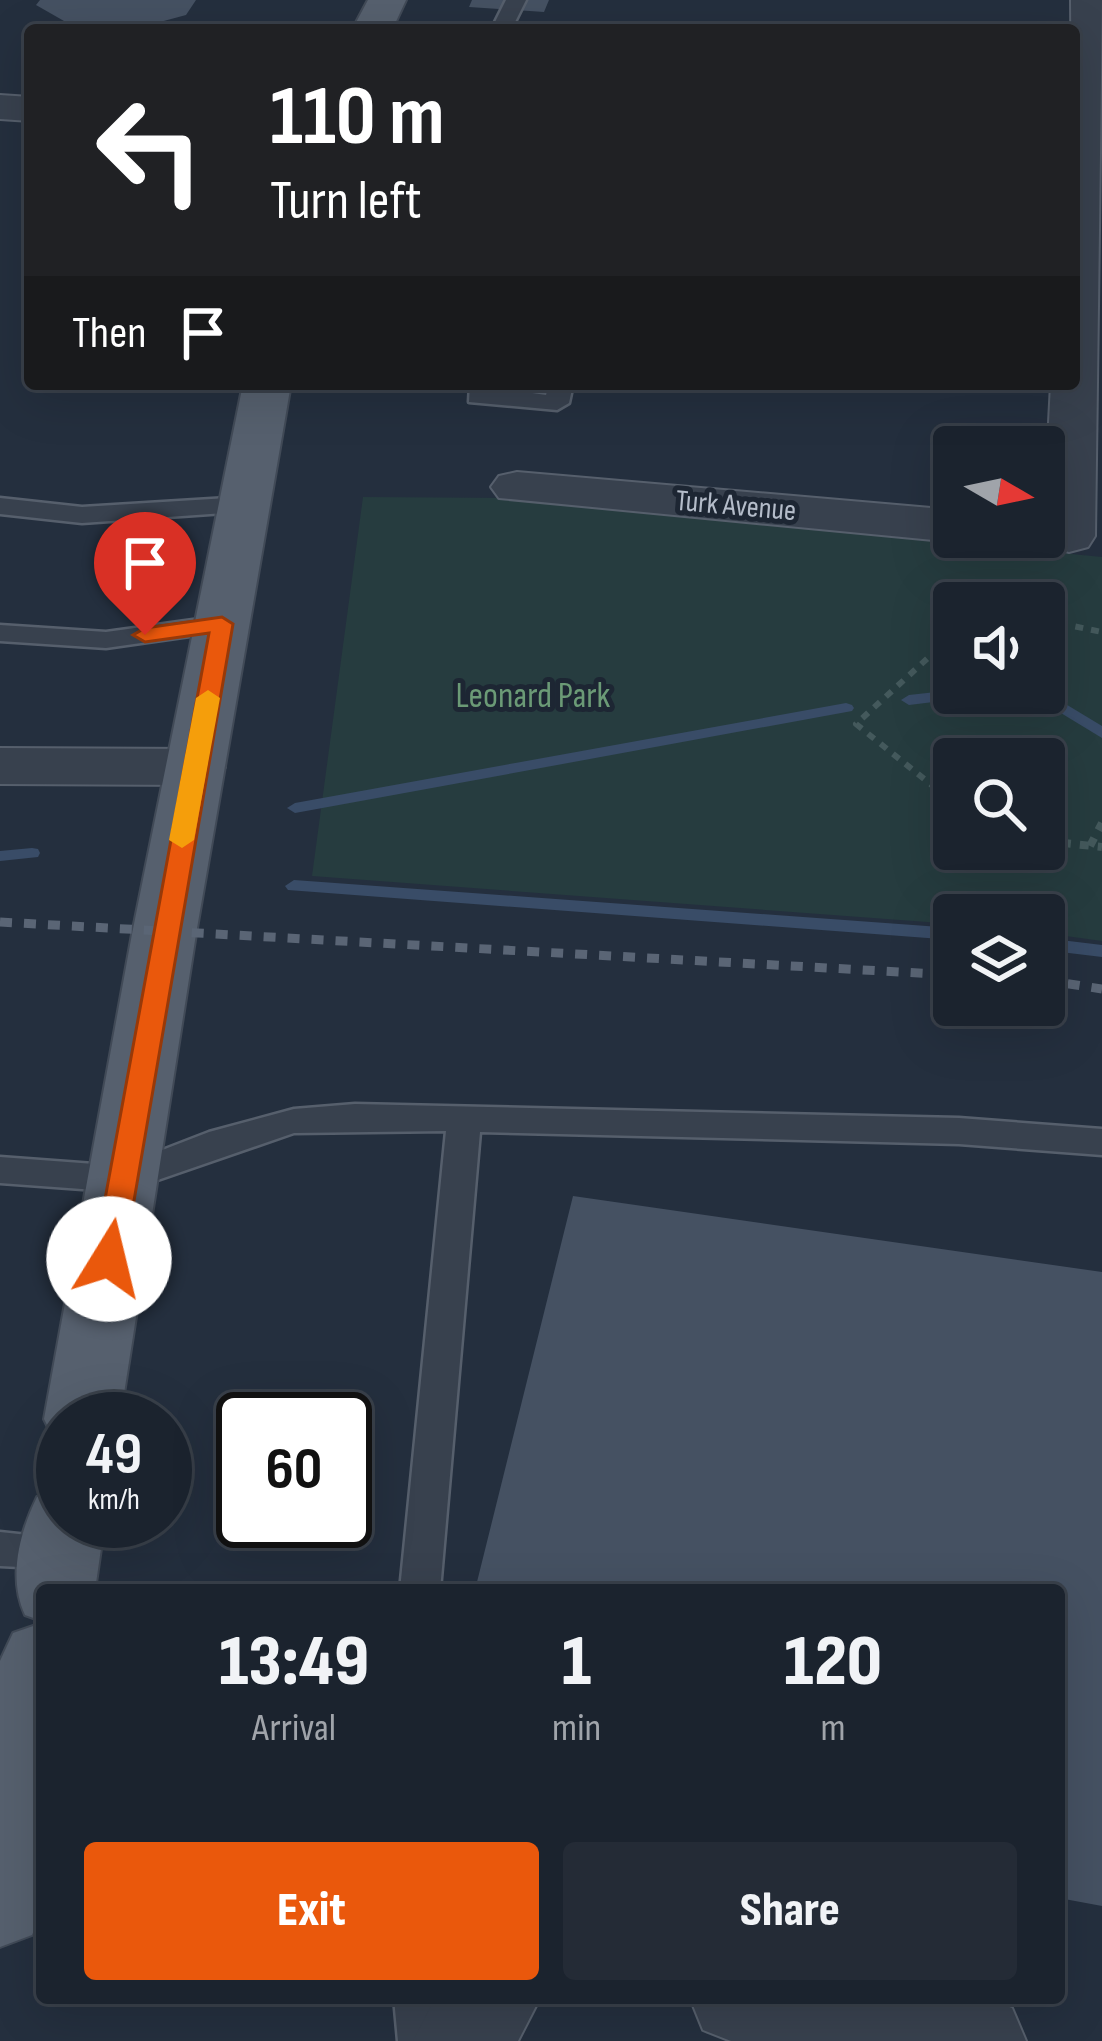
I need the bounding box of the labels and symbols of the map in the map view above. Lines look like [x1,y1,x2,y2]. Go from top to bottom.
north arrow [933,426,1065,558]
street label: Turk Avenue [674,483,798,529]
pin [94,512,196,635]
park label: Leonard Park [456,675,611,718]
position arrow [46,1196,172,1322]
speed limit sign: 60 [216,1392,372,1548]

